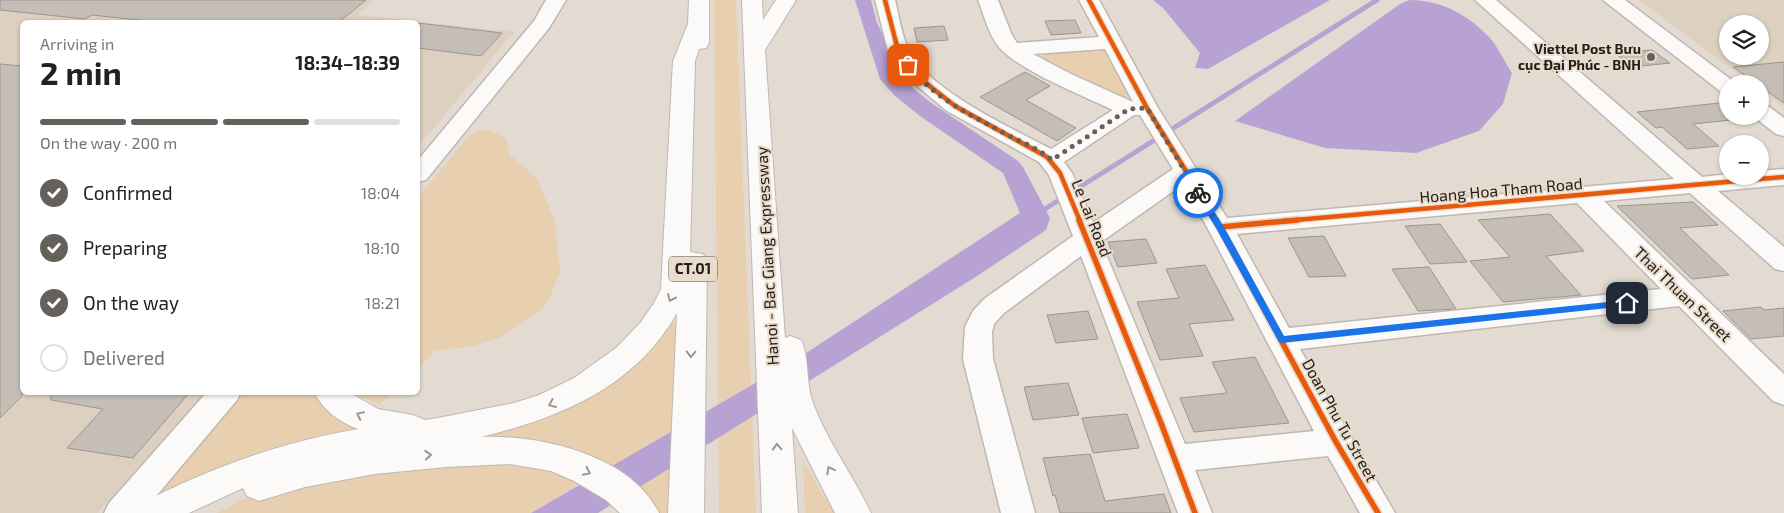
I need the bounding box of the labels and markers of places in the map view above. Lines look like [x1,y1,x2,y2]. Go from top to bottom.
place label: Viettel Post Bưu cục Đại Phúc - BNH [1518,40,1641,73]
pin [887,44,929,86]
marker: Viettel Post Bưu cục Đại Phúc - BNH [1645,51,1657,63]
pin [1606,282,1648,324]

